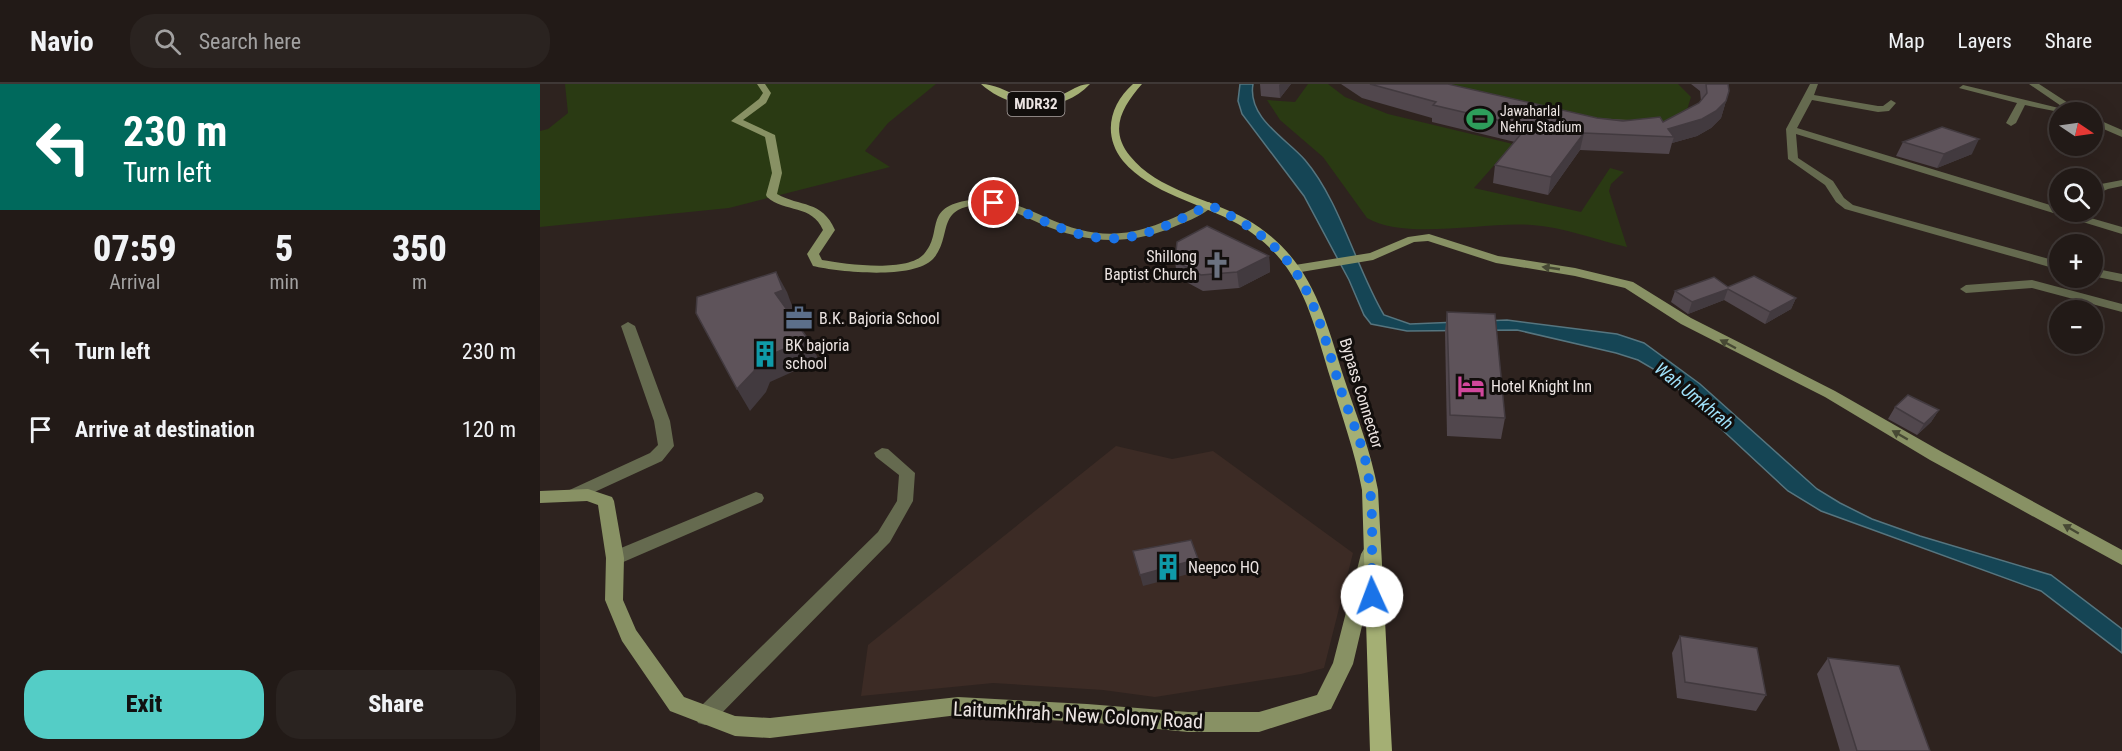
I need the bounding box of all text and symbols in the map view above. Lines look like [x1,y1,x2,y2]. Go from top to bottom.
search box [130,14,550,68]
text: Navio [30,25,94,58]
icon: search [151,25,184,58]
text: Search here [199,29,301,54]
text: Map [1888,29,1925,53]
text: Layers [1958,29,2012,53]
text: Share [2045,29,2092,53]
road number: MDR32 [1008,92,1064,116]
north arrow [2049,102,2103,156]
map controls [2049,102,2103,354]
place label: Jawaharlal Nehru Stadium [1500,103,1582,135]
sports icon: Jawaharlal Nehru Stadium [1465,104,1495,134]
text: 230 m [123,107,228,156]
icon: left [24,108,102,186]
text: Turn left [123,157,212,189]
button: search [2049,168,2103,222]
pin [968,177,1019,228]
icon: arrive [977,186,1010,219]
text: 07:59 [93,228,176,270]
text: 5 [275,228,293,270]
text: 350 [392,228,447,270]
button: + [2049,234,2103,288]
place label: Shillong Baptist Church [1104,247,1197,284]
church icon: Shillong Baptist Church [1202,250,1232,280]
one-way arrow [1542,264,1561,273]
text: Arrival [109,270,160,294]
text: min [270,270,299,294]
text: m [412,270,427,294]
button: − [2049,300,2103,354]
office icon: B.K. Bajoria School [784,303,814,333]
place label: B.K. Bajoria School [819,309,940,328]
icon: left [24,335,57,368]
place label: BK bajoria school [785,336,850,373]
street label: Bypass Connector [1336,336,1387,451]
text: Turn left [75,339,150,364]
text: 230 m [462,339,516,364]
building icon: BK bajoria school [750,339,780,369]
one-way arrow [1719,339,1736,349]
water label: Wah Umkhrah [1651,358,1738,434]
hotel icon: Hotel Knight Inn [1456,371,1486,401]
place label: Hotel Knight Inn [1491,377,1592,396]
icon: arrive [24,413,57,446]
text: Arrive at destination [75,417,255,442]
text: 120 m [462,417,516,442]
one-way arrow [1892,430,1908,441]
one-way arrow [2062,524,2079,534]
building icon: Neepco HQ [1153,552,1183,582]
place label: Neepco HQ [1188,558,1259,577]
position arrow [1340,564,1404,628]
button: Exit [24,670,264,739]
button: Share [276,670,516,739]
street label: Laitumkhrah - New Colony Road [952,696,1204,734]

